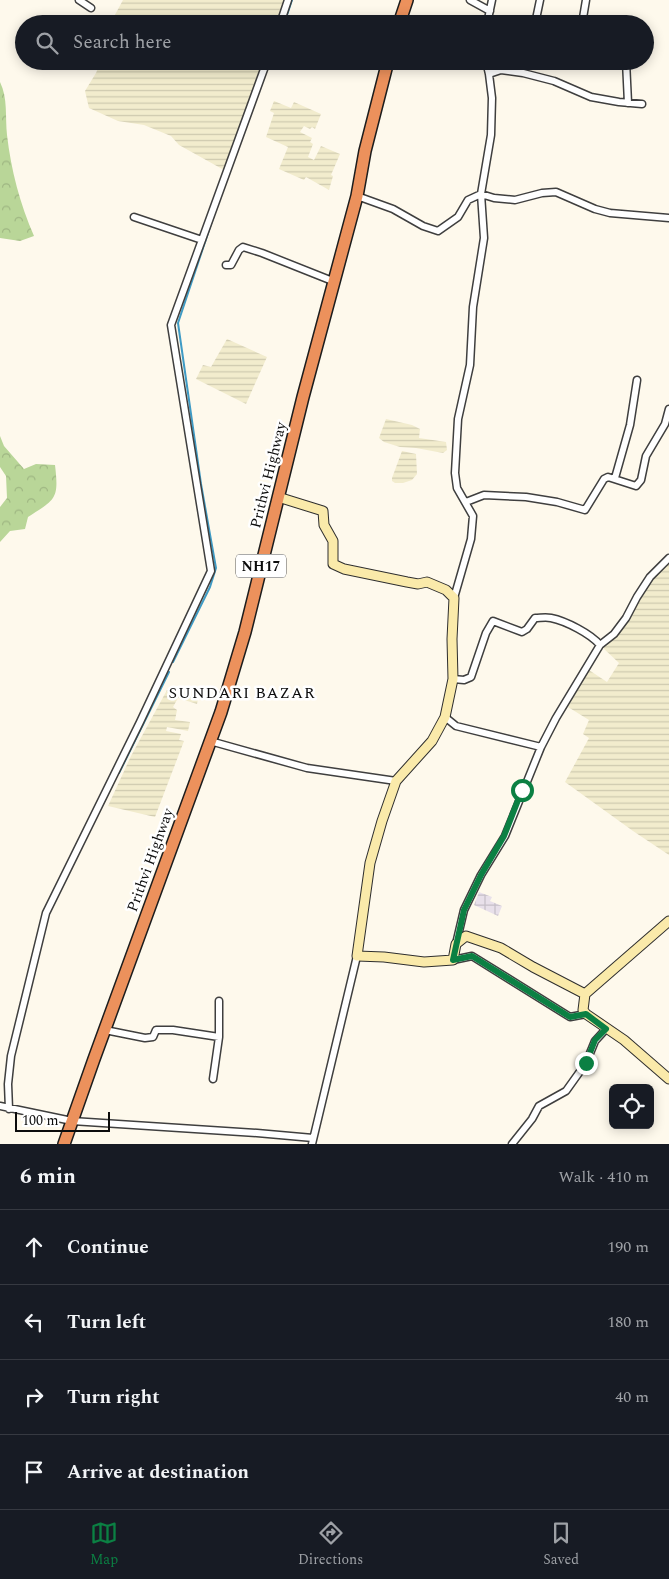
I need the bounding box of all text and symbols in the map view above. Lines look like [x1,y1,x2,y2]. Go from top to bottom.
search box [15,15,654,70]
text: Search here [73,28,172,57]
icon: search [33,29,61,57]
street label: Prithvi Highway [244,419,293,531]
road number: NH17 [236,554,286,578]
district label: SUNDARI BAZAR [169,681,315,705]
route start [511,779,534,802]
street label: Prithvi Highway [121,804,180,915]
route end [575,1052,598,1075]
map controls [609,1084,654,1129]
button: locate [609,1084,654,1129]
scale bar [15,1109,110,1132]
text: 100 m [22,1110,59,1131]
text: 6 min [20,1161,76,1193]
text: Walk · 410 m [558,1165,649,1189]
icon: ahead [20,1233,48,1261]
text: Continue [67,1233,149,1262]
text: 190 m [607,1235,649,1259]
icon: left [20,1308,48,1336]
text: Turn left [67,1308,146,1337]
text: 180 m [607,1310,649,1334]
icon: right [20,1383,48,1411]
text: Turn right [67,1383,160,1412]
text: 40 m [615,1385,649,1409]
icon: arrive [20,1458,48,1486]
text: Arrive at destination [67,1458,249,1487]
tab: Map [90,1519,118,1570]
tab: Directions [298,1519,363,1570]
tab: Saved [543,1519,579,1570]

